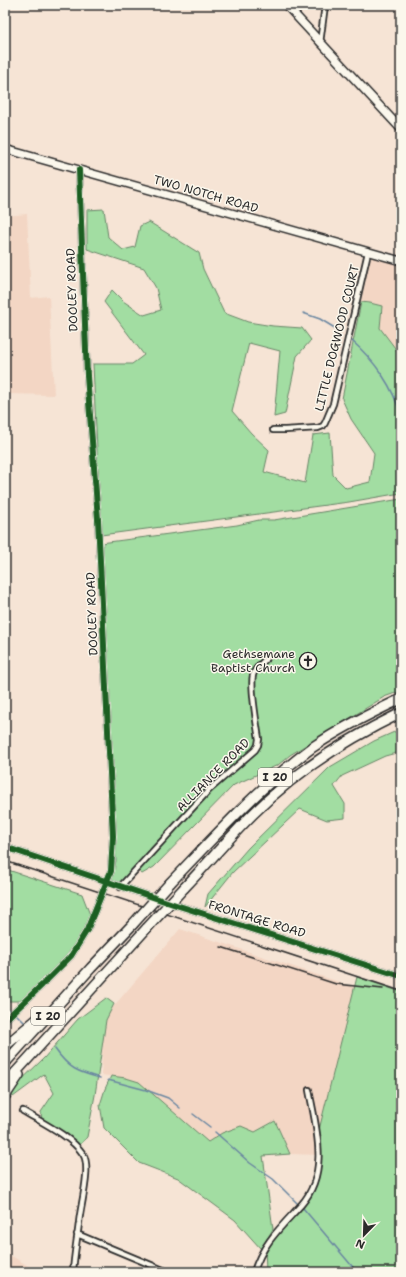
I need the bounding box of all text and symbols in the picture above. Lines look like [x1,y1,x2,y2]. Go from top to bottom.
street label: TWO NOTCH ROAD [152,171,260,217]
street label: DOOLEY ROAD [63,248,81,332]
street label: LITTLE DOGWOOD COURT [311,262,363,413]
street label: DOOLEY ROAD [83,572,101,656]
place label: Gethsemane Baptist Church [211,646,295,676]
church icon: Gethsemane Baptist Church [298,651,318,671]
street label: ALLIANCE ROAD [173,735,253,815]
road number: I 20 [258,768,292,786]
street label: FRONTAGE ROAD [206,897,308,941]
road number: I 20 [31,1007,65,1025]
north arrow [344,1215,384,1255]
text: N [353,1235,367,1252]

